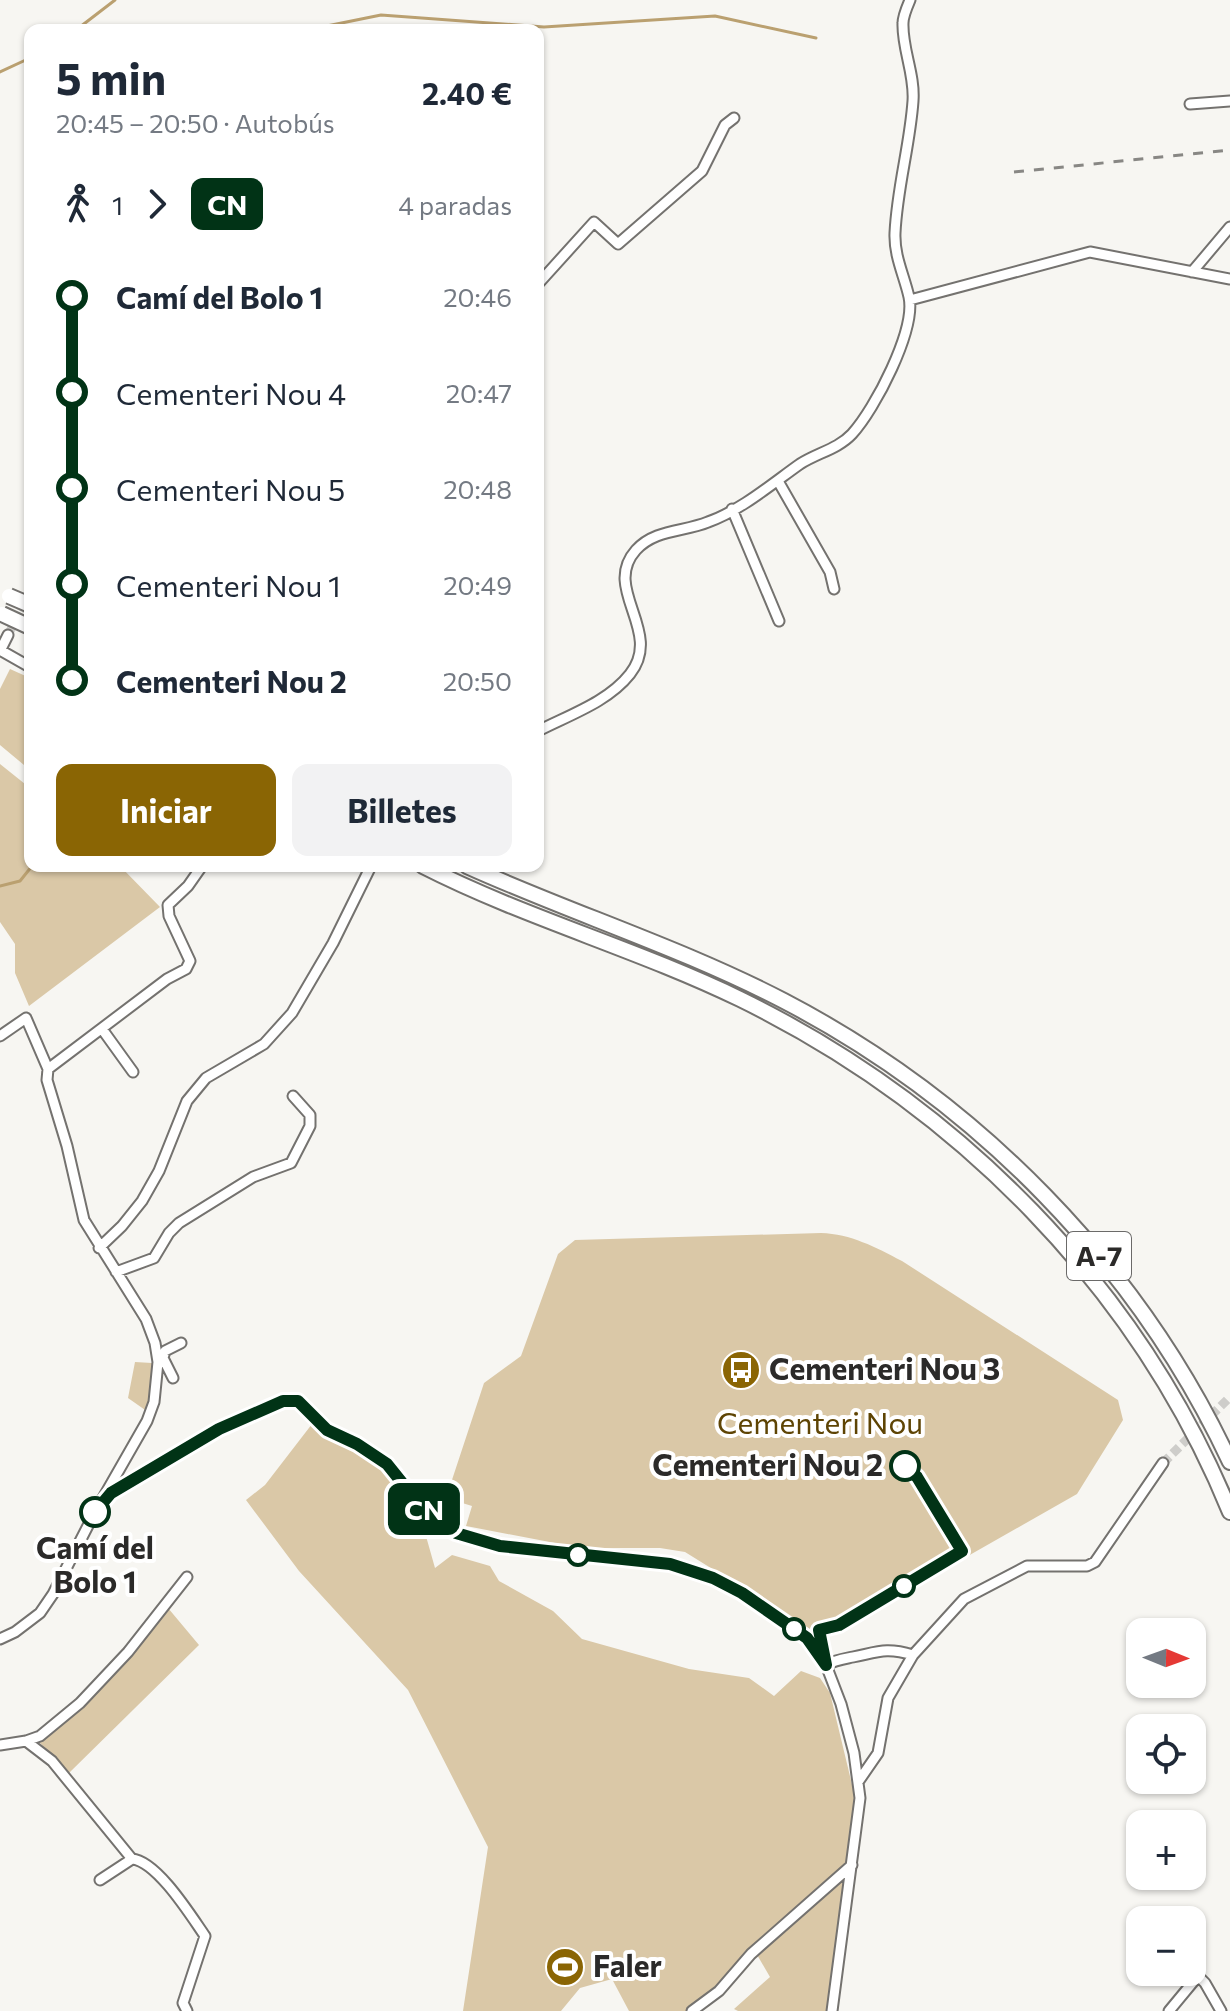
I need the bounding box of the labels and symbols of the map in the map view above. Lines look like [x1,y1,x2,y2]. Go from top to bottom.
road number: A-7 [1067,1232,1131,1280]
bus stop icon: Cementeri Nou 3 [720,1349,762,1391]
place label: Cementeri Nou 3 [769,1349,1000,1386]
park label: Cementeri Nou [717,1403,923,1440]
place label: Cementeri Nou 2 [652,1445,883,1482]
marker: Cementeri Nou 2 [890,1451,920,1481]
line badge: CN [388,1483,460,1535]
marker: Camí del Bolo 1 [80,1497,110,1527]
place label: Camí del Bolo 1 [36,1528,154,1599]
unlabelled marker [567,1544,589,1566]
unlabelled marker [893,1575,915,1597]
unlabelled marker [783,1618,805,1640]
north arrow [1126,1618,1206,1698]
sports icon: Faler [544,1946,586,1988]
place label: Faler [593,1946,662,1983]

